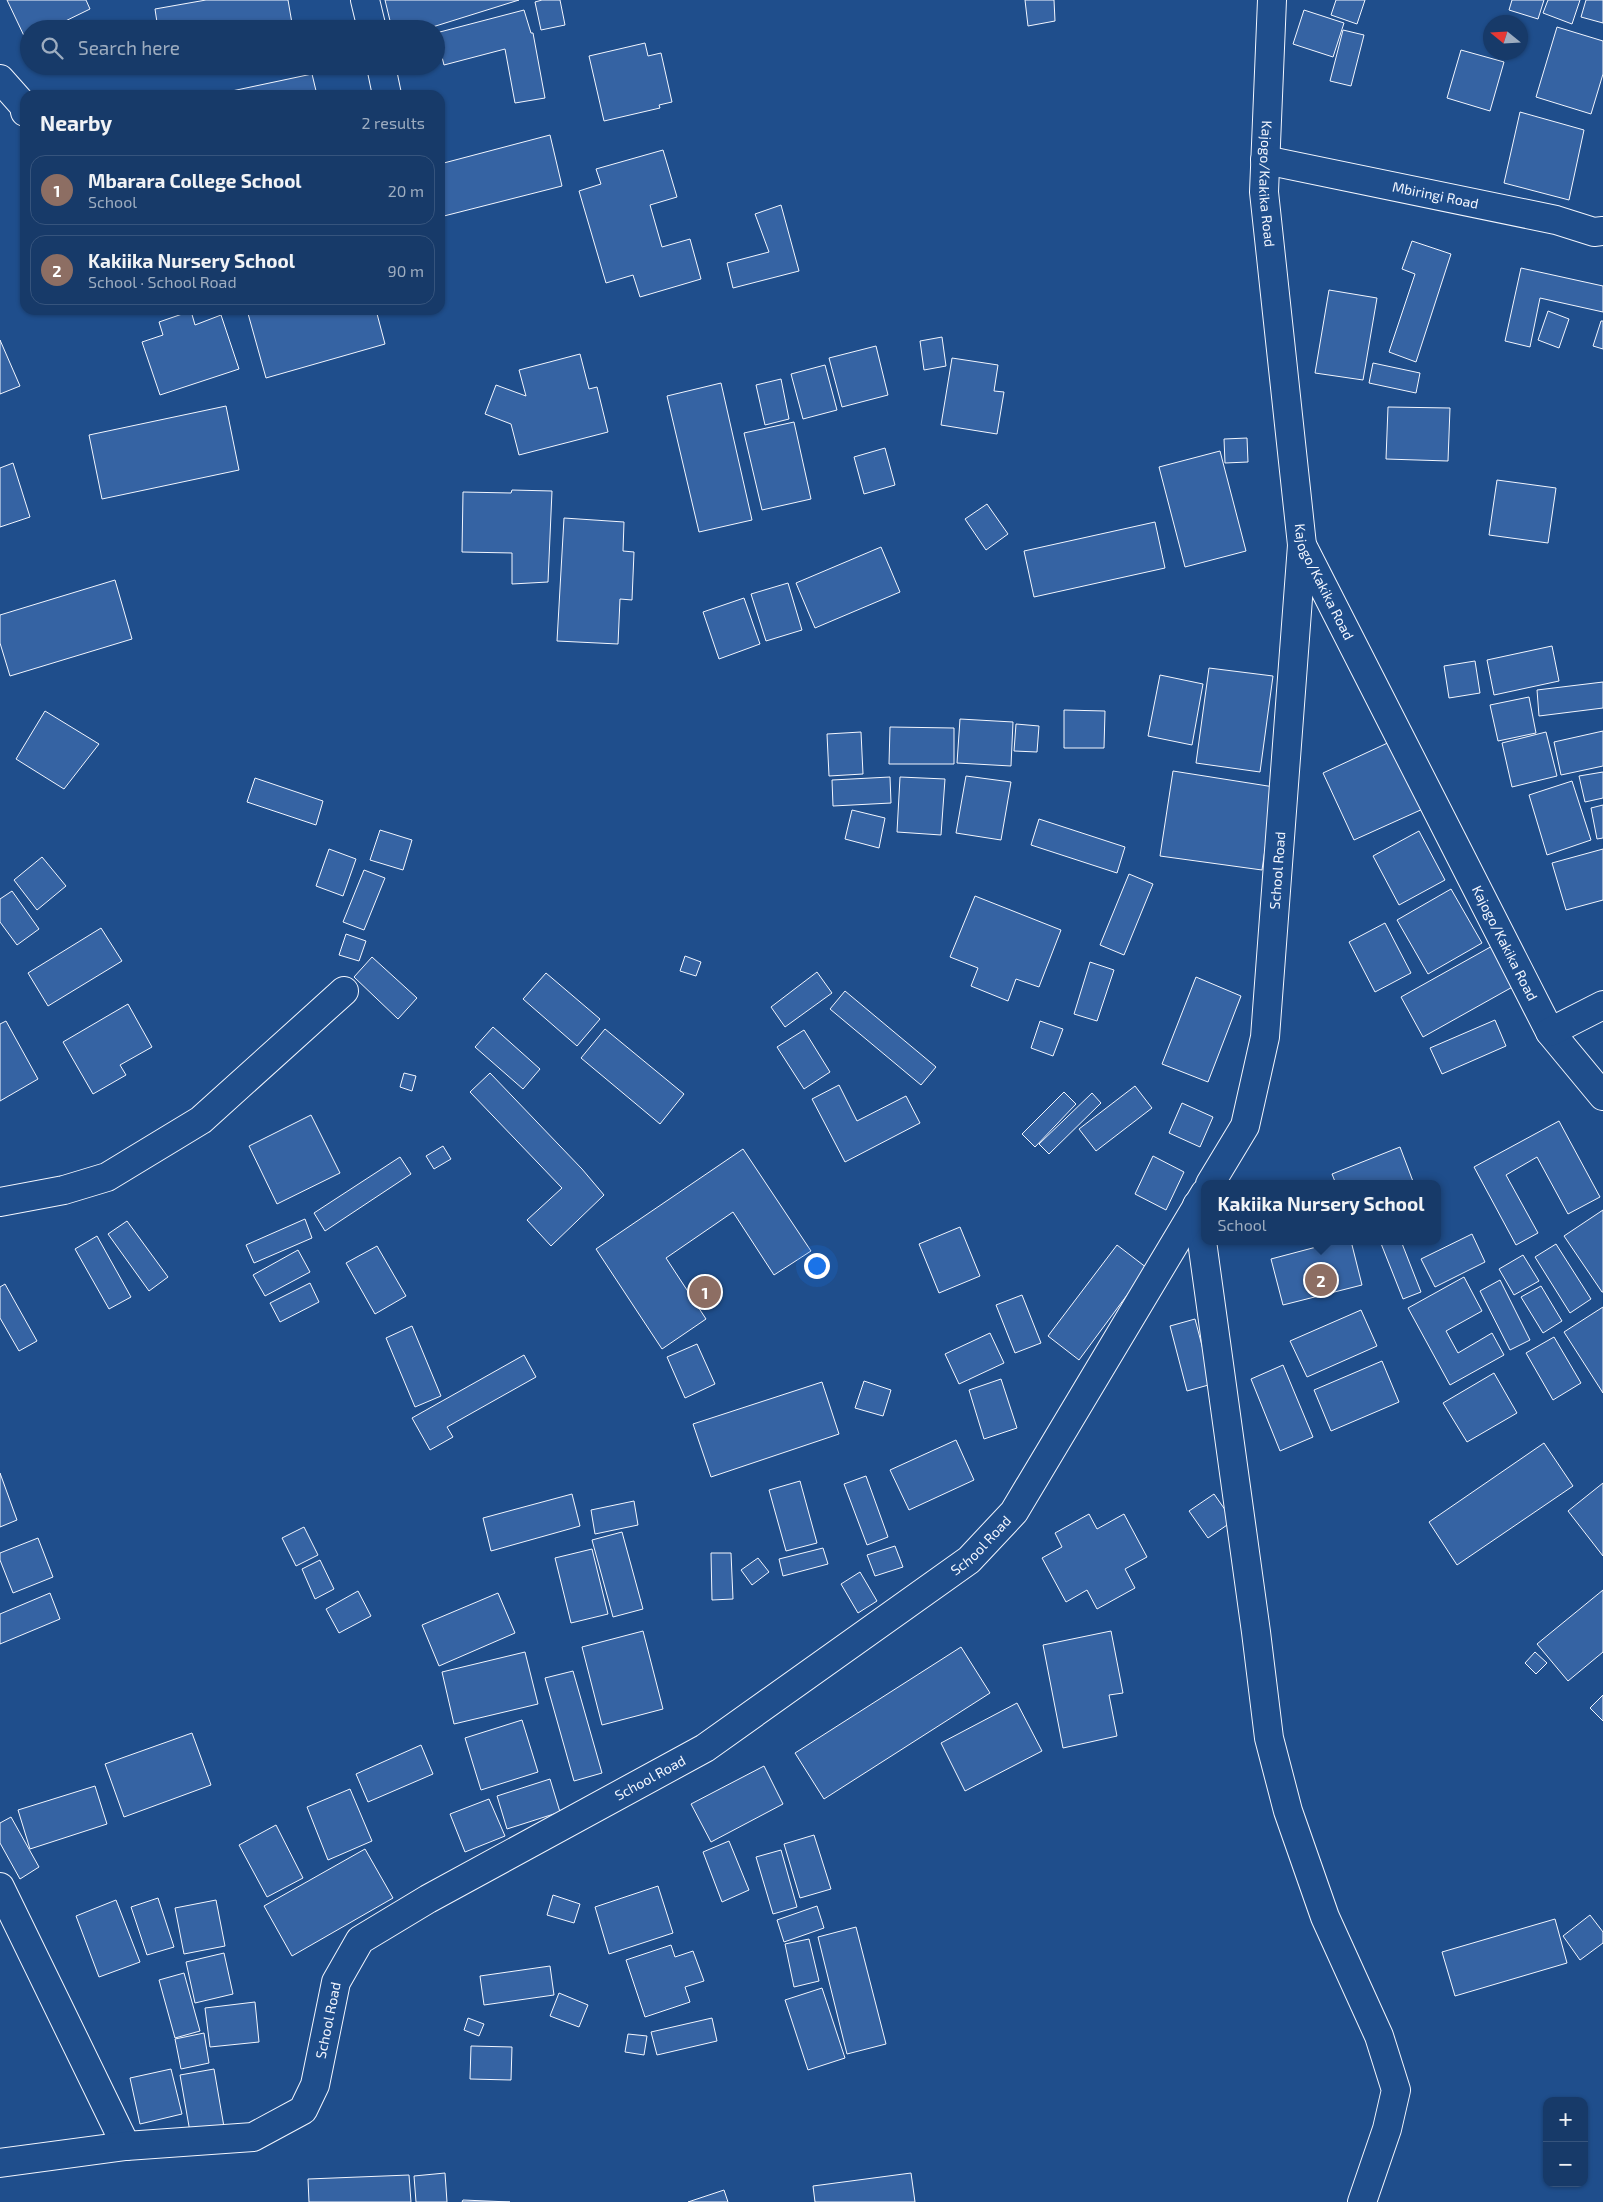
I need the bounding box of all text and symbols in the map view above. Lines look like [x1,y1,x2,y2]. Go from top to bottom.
north arrow [1483,15,1528,60]
search box [20,20,445,75]
icon: search [38,34,66,62]
text: Search here [78,36,180,59]
text: Nearby [40,110,112,135]
text: 2 results [362,113,425,132]
street label: Kajogo/Kakika Road [1256,120,1279,248]
text: Mbarara College School [88,169,302,192]
street label: Mbiringi Road [1391,177,1480,212]
text: 1 [54,181,60,200]
text: 20 m [388,181,424,200]
text: School [88,192,137,211]
text: Kakiika Nursery School [88,249,295,272]
text: 2 [52,261,62,280]
text: 90 m [388,261,424,280]
text: School · School Road [88,272,237,291]
street label: Kajogo/Kakika Road [1292,522,1358,642]
street label: School Road [1266,831,1288,910]
street label: Kajogo/Kakika Road [1469,882,1542,1003]
popup [1201,1180,1441,1245]
text: Kakiika Nursery School [1218,1192,1424,1215]
text: School [1218,1215,1267,1234]
your location [804,1253,830,1279]
pin: 2 [1305,1261,1337,1299]
pin: 1 [689,1273,721,1311]
street label: School Road [947,1512,1014,1578]
street label: School Road [612,1751,688,1804]
street label: School Road [312,1980,344,2060]
map controls [1543,2097,1588,2187]
button: + [1543,2097,1588,2142]
button: − [1543,2142,1588,2187]

